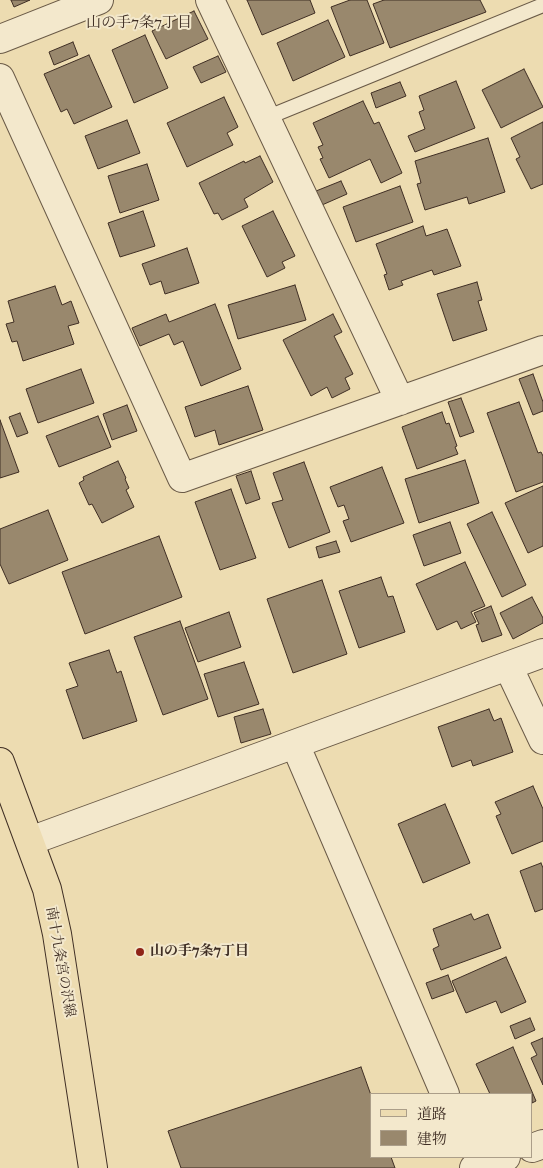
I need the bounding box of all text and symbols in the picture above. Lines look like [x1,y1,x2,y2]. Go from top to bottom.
district label: 山の手7条7丁目 [86,14,192,32]
street label: 南十九条宮の沢線 [42,905,78,1019]
place label: 山の手7条7丁目 [150,944,249,960]
marker: 山の手7条7丁目 [134,946,146,958]
legend [370,1093,533,1158]
text: 道路 [417,1105,447,1123]
text: 建物 [417,1130,447,1148]

